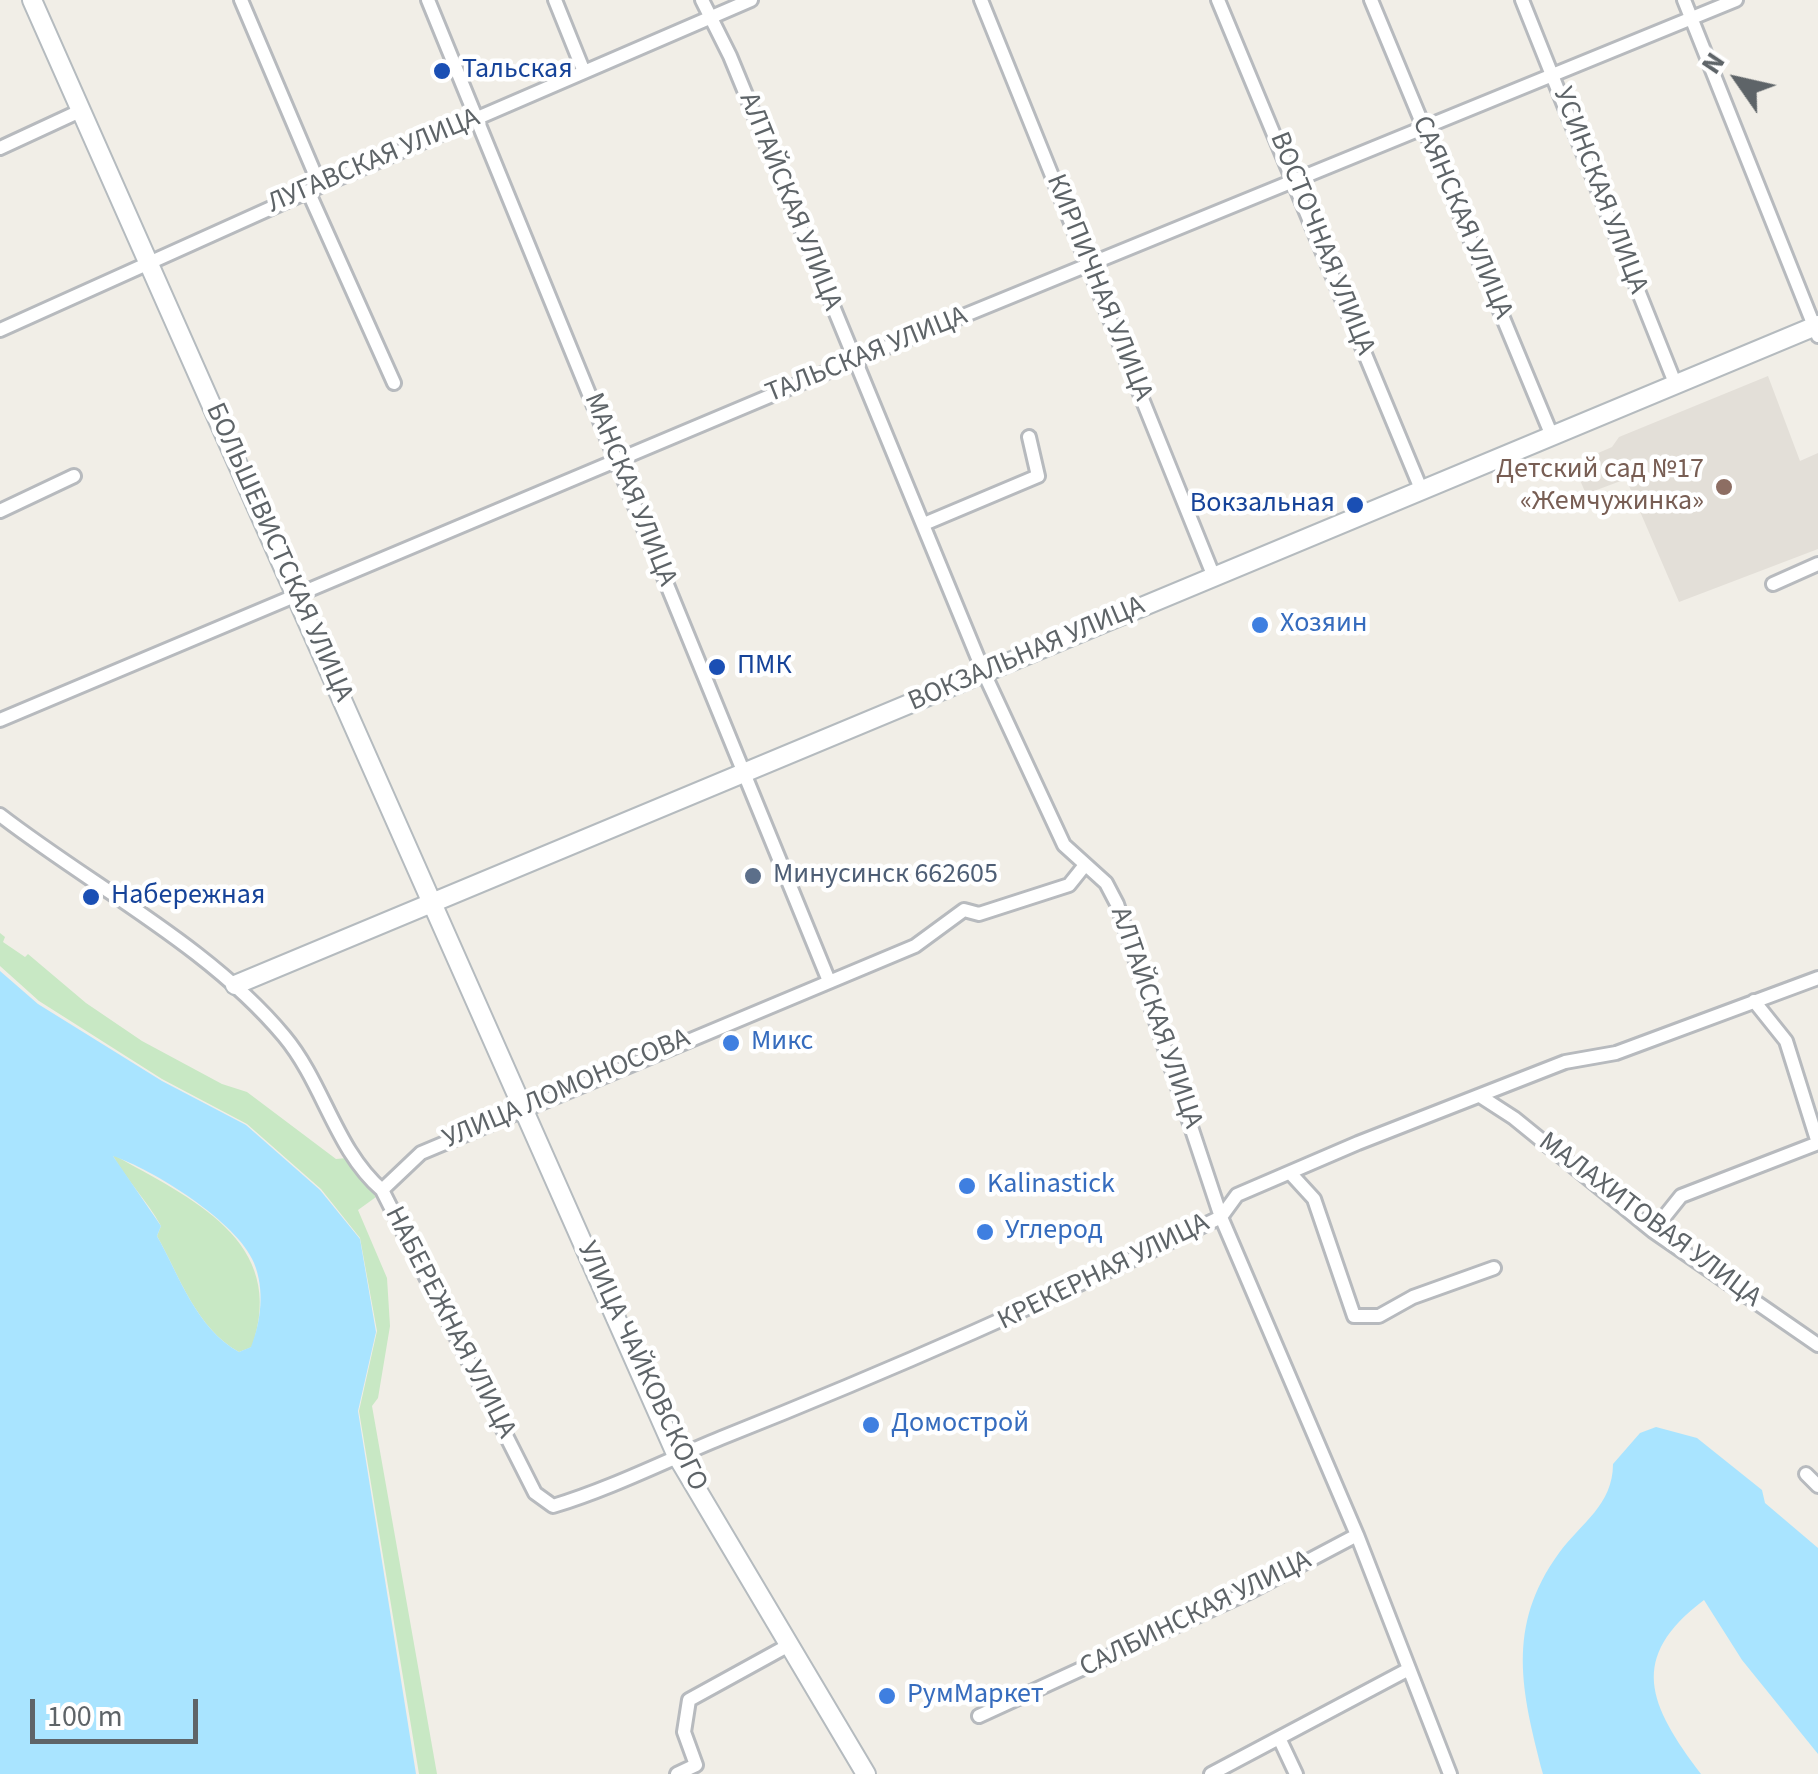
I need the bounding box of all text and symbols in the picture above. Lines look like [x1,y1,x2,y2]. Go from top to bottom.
north arrow [1688,30,1788,130]
text: N [1691,44,1735,82]
place label: Тальская [462,54,573,88]
marker: Тальская [431,60,453,82]
street label: УСИНСКАЯ УЛИЦА [1544,83,1654,299]
street label: АЛТАЙСКАЯ УЛИЦА [730,88,848,316]
street label: ЛУГАВСКАЯ УЛИЦА [263,102,485,222]
street label: САЯНСКАЯ УЛИЦА [1403,112,1519,324]
street label: ВОСТОЧНАЯ УЛИЦА [1261,128,1381,360]
street label: КИРПИЧНАЯ УЛИЦА [1037,170,1159,406]
street label: ТАЛЬСКАЯ УЛИЦА [761,300,973,412]
street label: МАНСКАЯ УЛИЦА [575,389,683,591]
street label: БОЛЬШЕВИСТСКАЯ УЛИЦА [197,398,359,708]
place label: Детский сад №17 «Жемчужинка» [1496,454,1704,520]
marker: Детский сад №17 «Жемчужинка» [1713,476,1735,498]
place label: Вокзальная [1190,488,1335,522]
marker: Вокзальная [1344,494,1366,516]
street label: ВОКЗАЛЬНАЯ УЛИЦА [904,590,1150,720]
place label: Хозяин [1280,608,1367,642]
marker: Хозяин [1249,614,1271,636]
place label: ПМК [737,650,792,684]
marker: ПМК [706,656,728,678]
place label: Минусинск 662605 [773,859,998,893]
marker: Минусинск 662605 [742,865,764,887]
place label: Набережная [111,880,265,914]
marker: Набережная [80,886,102,908]
street label: АЛТАЙСКАЯ УЛИЦА [1101,903,1209,1133]
street label: УЛИЦА ЛОМОНОСОВА [438,1023,696,1157]
place label: Микс [751,1026,813,1060]
marker: Микс [720,1032,742,1054]
street label: МАЛАХИТОВАЯ УЛИЦА [1531,1126,1767,1316]
place label: Kalinastick [987,1169,1115,1203]
marker: Kalinastick [956,1175,978,1197]
street label: НАБЕРЕЖНАЯ УЛИЦА [376,1202,522,1444]
street label: КРЕКЕРНАЯ УЛИЦА [993,1207,1215,1339]
place label: Углерод [1005,1215,1103,1249]
marker: Углерод [974,1221,996,1243]
street label: УЛИЦА ЧАЙКОВСКОГО [569,1237,713,1497]
place label: Домострой [891,1408,1029,1442]
marker: Домострой [860,1414,882,1436]
street label: САЛБИНСКАЯ УЛИЦА [1075,1544,1317,1686]
scale bar [35,1679,202,1741]
place label: РумМаркет [907,1679,1044,1713]
marker: РумМаркет [876,1685,898,1707]
text: 100 m [47,1695,123,1738]

